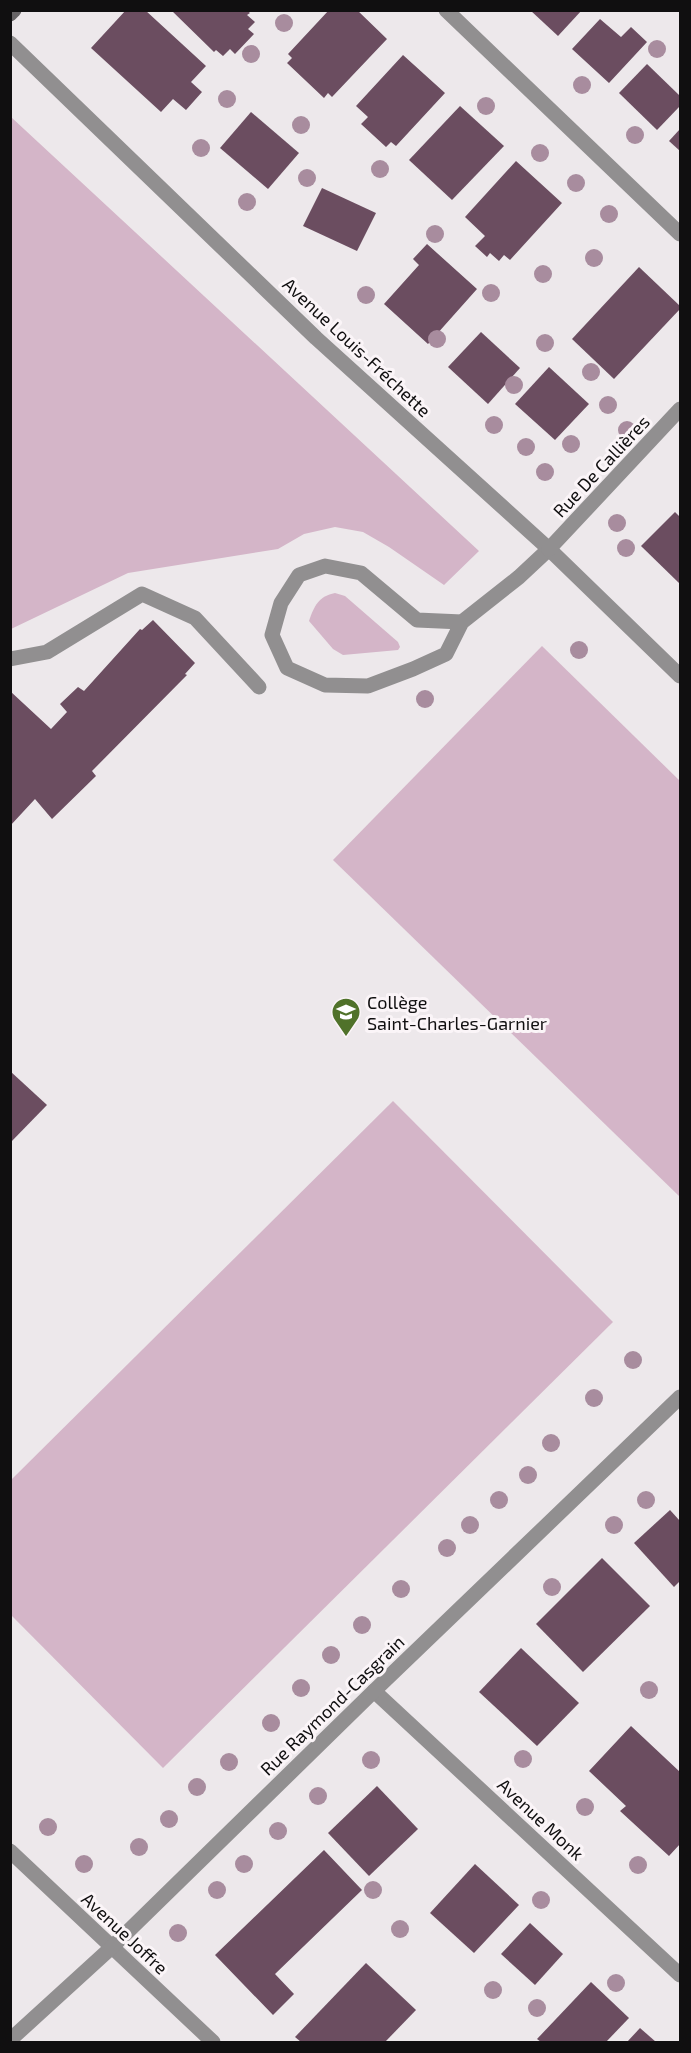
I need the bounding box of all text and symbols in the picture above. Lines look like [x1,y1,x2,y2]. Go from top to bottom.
street label: Avenue Louis-Fréchette [279,273,435,421]
street label: Rue De Callières [548,410,654,522]
place label: Collège Saint-Charles-Garnier [367,991,547,1034]
school or university icon: Collège Saint-Charles-Garnier [330,996,362,1038]
street label: Rue Raymond-Casgrain [255,1630,409,1780]
street label: Avenue Monk [493,1773,589,1865]
street label: Avenue Joffre [77,1888,173,1978]

